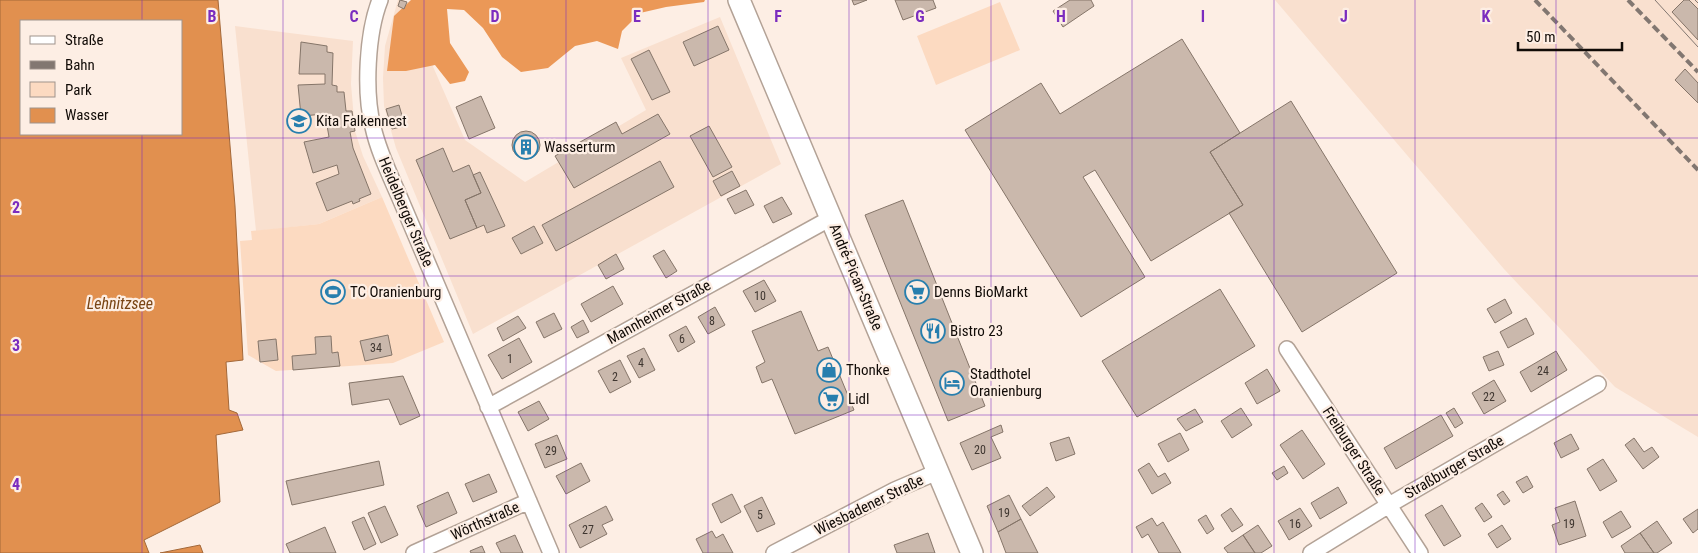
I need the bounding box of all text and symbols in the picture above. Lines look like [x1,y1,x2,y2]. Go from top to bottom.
text: B [208,7,217,26]
text: C [349,7,359,26]
text: D [490,7,500,26]
text: E [633,7,641,26]
text: F [774,7,782,26]
text: G [915,7,925,26]
text: H [1056,7,1066,26]
text: I [1201,7,1205,26]
text: J [1340,7,1348,26]
text: K [1482,7,1491,26]
legend [20,20,182,135]
scale bar [1518,20,1622,52]
text: 50 m [1526,28,1556,46]
text: Straße [65,31,104,49]
text: Bahn [65,56,95,74]
text: Park [65,81,92,99]
text: Wasser [65,106,109,124]
school or university icon: Kita Falkennest [286,108,312,134]
place label: Kita Falkennest [316,112,407,130]
building icon: Wasserturm [513,134,539,160]
place label: Wasserturm [544,138,616,156]
street label: Heidelberger Straße [375,154,437,270]
text: 2 [12,198,20,217]
street label: André-Pican-Straße [825,221,887,333]
street label: Mannheimer Straße [604,276,714,348]
sports icon: TC Oranienburg [320,279,346,305]
supermarket icon: Denns BioMarkt [904,279,930,305]
place label: TC Oranienburg [350,283,442,301]
place label: Denns BioMarkt [934,283,1028,301]
house number: 10 [754,289,766,303]
water label: Lehnitzsee [87,294,153,313]
house number: 8 [709,314,715,328]
restaurant icon: Bistro 23 [920,318,946,344]
place label: Bistro 23 [950,322,1003,340]
house number: 6 [679,332,685,346]
text: 3 [12,336,20,355]
house number: 34 [370,341,382,355]
house number: 1 [507,352,513,366]
house number: 4 [638,356,644,370]
shop icon: Thonke [816,357,842,383]
place label: Thonke [846,361,890,379]
house number: 24 [1537,364,1549,378]
place label: Stadthotel Oranienburg [970,365,1042,400]
house number: 2 [612,370,618,384]
hotel icon: Stadthotel Oranienburg [939,370,965,396]
supermarket icon: Lidl [818,386,844,412]
place label: Lidl [848,390,869,408]
house number: 22 [1483,390,1495,404]
street label: Freiburger Straße [1319,403,1389,499]
street label: Straßburger Straße [1401,431,1507,503]
house number: 20 [974,443,986,457]
house number: 29 [545,444,557,458]
street label: Wiesbadener Straße [812,471,926,539]
text: 4 [12,475,20,494]
street label: Wörthstraße [448,498,522,544]
house number: 19 [998,506,1010,520]
house number: 5 [757,508,763,522]
house number: 16 [1289,517,1301,531]
house number: 19 [1563,517,1575,531]
house number: 27 [582,523,594,537]

